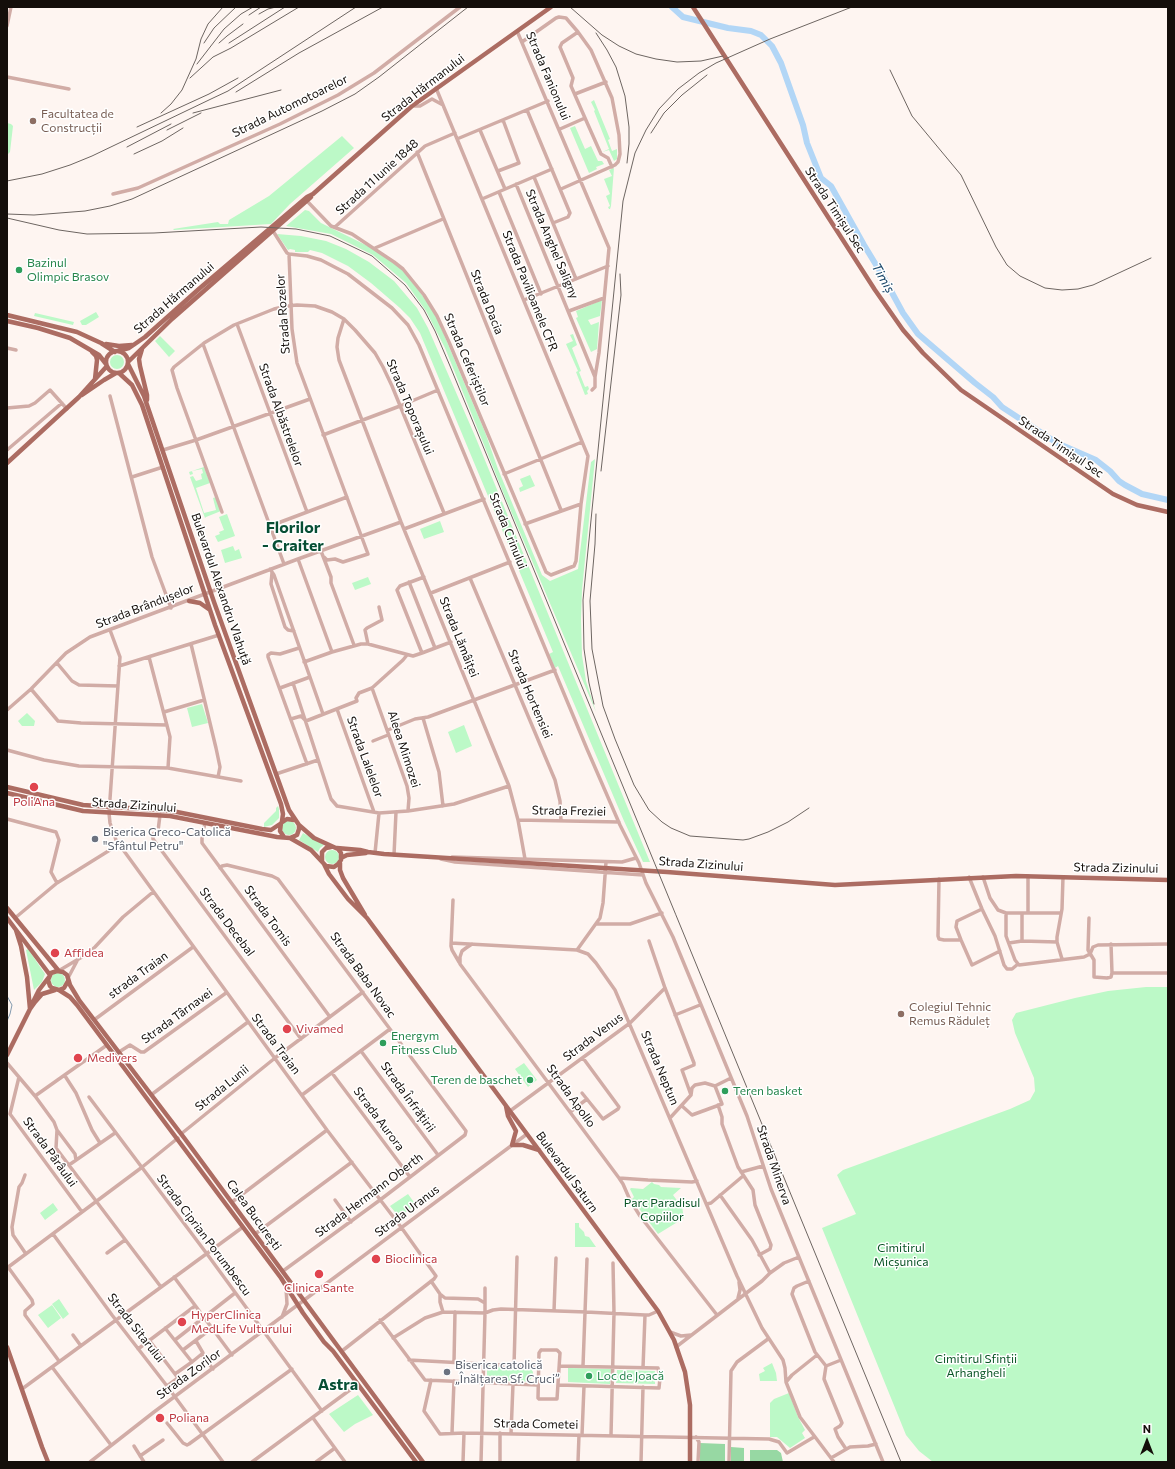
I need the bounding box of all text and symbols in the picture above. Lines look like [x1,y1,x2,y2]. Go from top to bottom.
street label: Strada Fanionului [523,30,573,122]
street label: Strada Hărmanului [379,51,467,125]
street label: Strada Automotoarelor [230,72,350,140]
place label: Facultatea de Construcții [41,107,114,135]
marker: Facultatea de Construcții [28,116,38,126]
street label: Strada 11 Iunie 1848 [333,136,421,218]
street label: Strada Timișul Sec [802,164,868,256]
street label: Strada Anghel Saligny [522,187,582,301]
street label: Strada Pavilioanele CFR [499,229,561,353]
place label: Bazinul Olimpic Brasov [27,256,109,284]
street label: Strada Hărmanului [131,259,217,337]
water label: Timiș [868,260,898,296]
marker: Bazinul Olimpic Brasov [14,265,24,275]
street label: Strada Dacia [467,267,507,337]
street label: Strada Rozelor [273,273,293,355]
street label: Strada Ceferiștilor [441,311,493,409]
street label: Strada Toporașului [383,357,437,457]
street label: Strada Albăstrelelor [256,362,306,468]
street label: Strada Timișul Sec [1016,413,1106,481]
street label: Strada Crinului [486,491,530,571]
street label: Bulevardul Alexandru Vlahuță [188,511,254,667]
district label: Florilor - Craiter [262,518,324,556]
street label: Strada Brândușelor [94,581,196,631]
street label: Strada Lămâiței [436,595,482,679]
street label: Strada Hortensiei [505,647,555,741]
street label: Aleea Mimozei [385,709,423,789]
street label: Strada Lalelelor [344,715,386,799]
marker: PoliAna [28,781,40,793]
place label: PoliAna [13,795,55,809]
street label: Strada Zizinului [91,795,177,815]
street label: Strada Freziei [532,803,606,819]
place label: Biserica Greco-Catolică "Sfântul Petru" [103,825,231,853]
marker: Biserica Greco-Catolică "Sfântul Petru" [90,834,100,844]
street label: Strada Zizinului [658,854,744,874]
street label: Strada Zizinului [1073,860,1159,876]
street label: Strada Tomis [241,883,295,949]
street label: Strada Decebal [197,885,257,959]
street label: Strada Baba Novac [327,929,399,1021]
place label: Affidea [64,946,104,960]
marker: Affidea [49,947,61,959]
street label: strada Traian [105,948,171,1002]
street label: Strada Târnavei [139,985,215,1047]
place label: Colegiul Tehnic Remus Răduleț [909,1000,991,1028]
marker: Colegiul Tehnic Remus Răduleț [896,1009,906,1019]
street label: Strada Venus [560,1010,626,1064]
street label: Strada Traian [249,1011,303,1077]
place label: Vivamed [296,1022,343,1036]
marker: Vivamed [281,1023,293,1035]
place label: Energym Fitness Club [391,1029,457,1057]
street label: Strada Neptun [638,1029,682,1107]
marker: Energym Fitness Club [378,1038,388,1048]
place label: Medivers [87,1051,137,1065]
marker: Medivers [72,1052,84,1064]
street label: Strada Înfrățirii [378,1059,438,1135]
street label: Strada Lunii [192,1062,252,1114]
street label: Strada Apollo [543,1062,599,1130]
place label: Teren de baschet [430,1073,522,1087]
marker: Teren de baschet [525,1075,535,1085]
street label: Strada Aurora [350,1084,408,1154]
place label: Teren basket [733,1084,802,1098]
marker: Teren basket [720,1086,730,1096]
street label: Strada Pârâului [20,1114,80,1190]
street label: Strada Minerva [754,1123,794,1207]
street label: Bulevardul Saturn [533,1129,601,1215]
street label: Strada Hermann Oberth [312,1150,426,1240]
street label: Strada Ciprian Porumbescu [154,1172,254,1298]
street label: Calea București [224,1177,284,1253]
street label: Strada Uranus [372,1182,442,1240]
park label: Parc Paradisul Copiilor [624,1196,700,1224]
park label: Cimitirul Micșunica [874,1241,928,1269]
place label: Bioclinica [385,1252,437,1266]
marker: Bioclinica [370,1253,382,1265]
marker: Clinica Sante [313,1268,325,1280]
place label: Clinica Sante [284,1281,354,1295]
street label: Strada Sitarului [104,1290,168,1366]
place label: HyperClinica MedLife Vulturului [191,1308,292,1336]
marker: HyperClinica MedLife Vulturului [176,1316,188,1328]
street label: Strada Zorilor [154,1346,224,1402]
park label: Cimitirul Sfinții Arhangheli [935,1352,1017,1380]
place label: Biserica catolică „Înălțarea Sf. Cruci” [455,1358,560,1386]
marker: Biserica catolică „Înălțarea Sf. Cruci” [442,1367,452,1377]
place label: Loc de Joacă [597,1369,664,1383]
marker: Loc de Joacă [584,1371,594,1381]
district label: Astra [318,1375,358,1395]
place label: Poliana [169,1411,209,1425]
marker: Poliana [154,1412,166,1424]
street label: Strada Cometei [494,1416,578,1432]
north arrow [1127,1421,1167,1461]
text: N [1143,1422,1151,1435]

